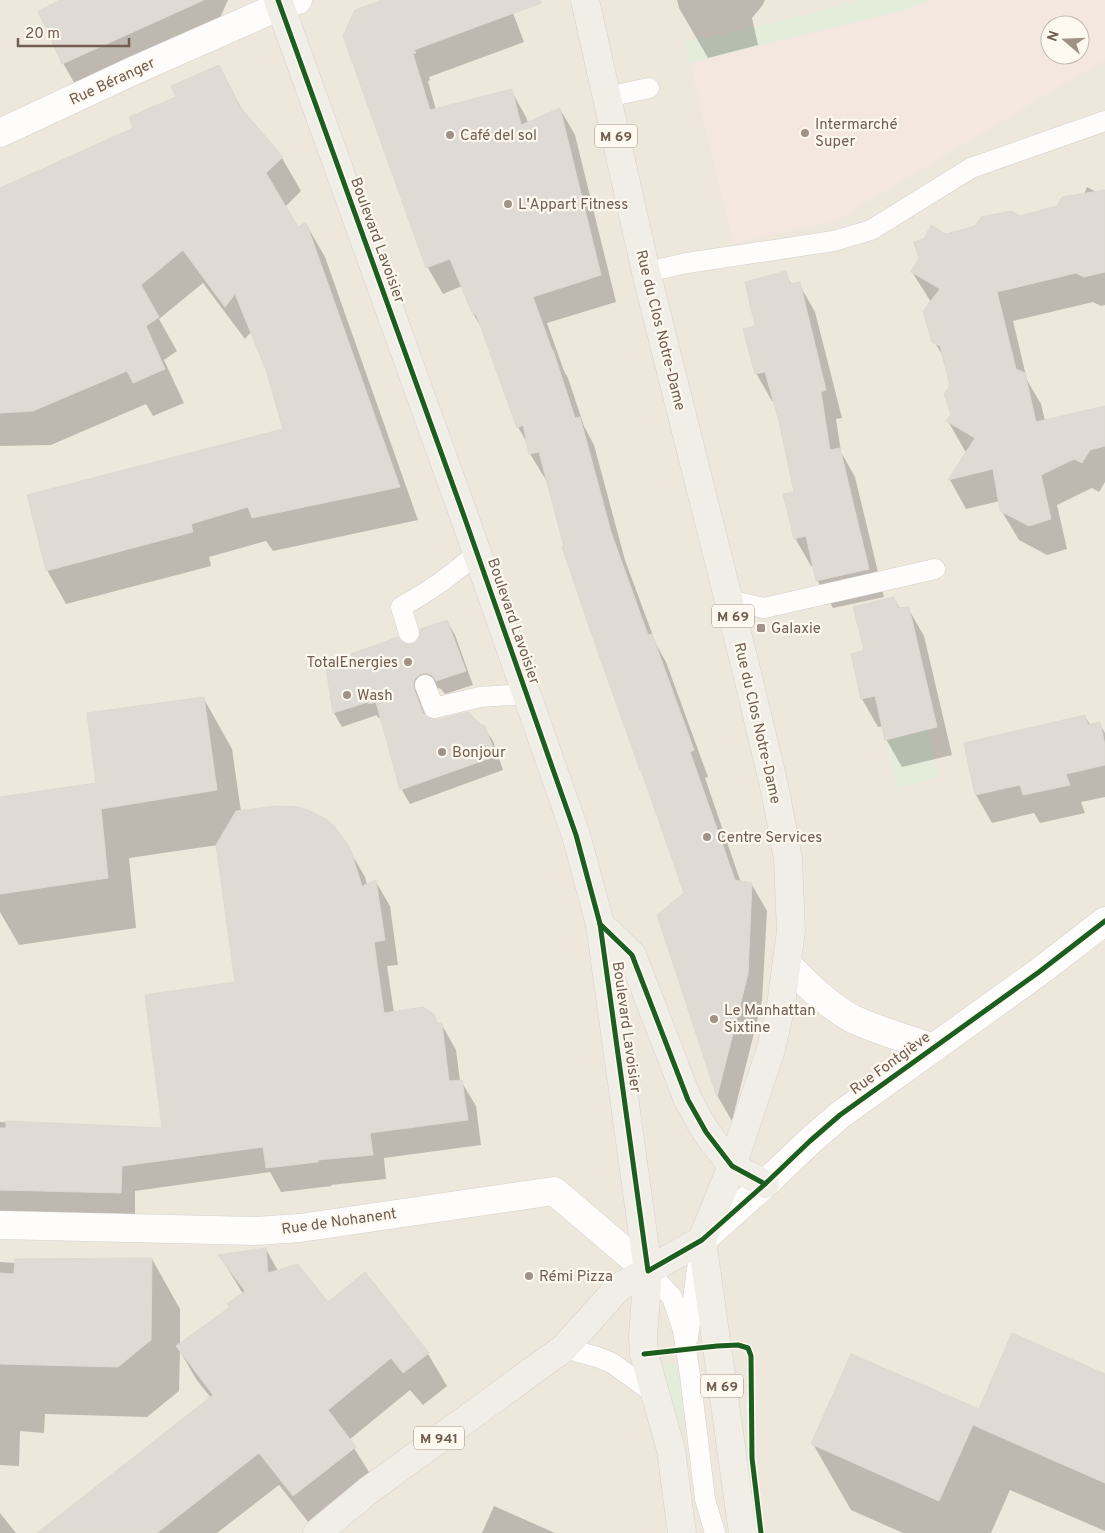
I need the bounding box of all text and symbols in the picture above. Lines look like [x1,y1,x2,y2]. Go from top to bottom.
scale bar [18,15,129,47]
north arrow [1040,15,1090,65]
text: 20 m [25,25,60,44]
text: N [1044,29,1064,44]
street label: Rue Béranger [67,54,159,111]
place label: Intermarché Super [815,116,898,152]
road number: M 69 [595,124,637,148]
place label: Café del sol [460,127,537,146]
marker: Intermarché Super [799,127,811,139]
marker: Café del sol [444,129,456,141]
street label: Boulevard Lavoisier [345,175,408,306]
place label: L'Appart Fitness [518,196,628,215]
marker: L'Appart Fitness [502,198,514,210]
street label: Rue du Clos Notre-Dame [630,248,689,413]
street label: Boulevard Lavoisier [482,556,543,687]
road number: M 69 [712,604,754,628]
place label: Galaxie [771,620,821,639]
marker: Galaxie [755,622,767,634]
street label: Rue du Clos Notre-Dame [729,641,784,806]
place label: TotalEnergies [307,654,398,673]
marker: TotalEnergies [402,656,414,668]
place label: Wash [357,687,393,706]
marker: Wash [341,689,353,701]
place label: Bonjour [452,744,506,763]
marker: Bonjour [436,746,448,758]
place label: Centre Services [717,829,822,848]
marker: Centre Services [701,831,713,843]
street label: Boulevard Lavoisier [607,960,644,1094]
place label: Le Manhattan Sixtine [724,1002,816,1038]
marker: Le Manhattan Sixtine [708,1013,720,1025]
street label: Rue Fontgiève [847,1029,935,1100]
street label: Rue de Nohanent [280,1205,398,1240]
place label: Rémi Pizza [539,1268,613,1287]
marker: Rémi Pizza [523,1270,535,1282]
road number: M 69 [701,1374,743,1398]
road number: M 941 [414,1426,464,1450]

